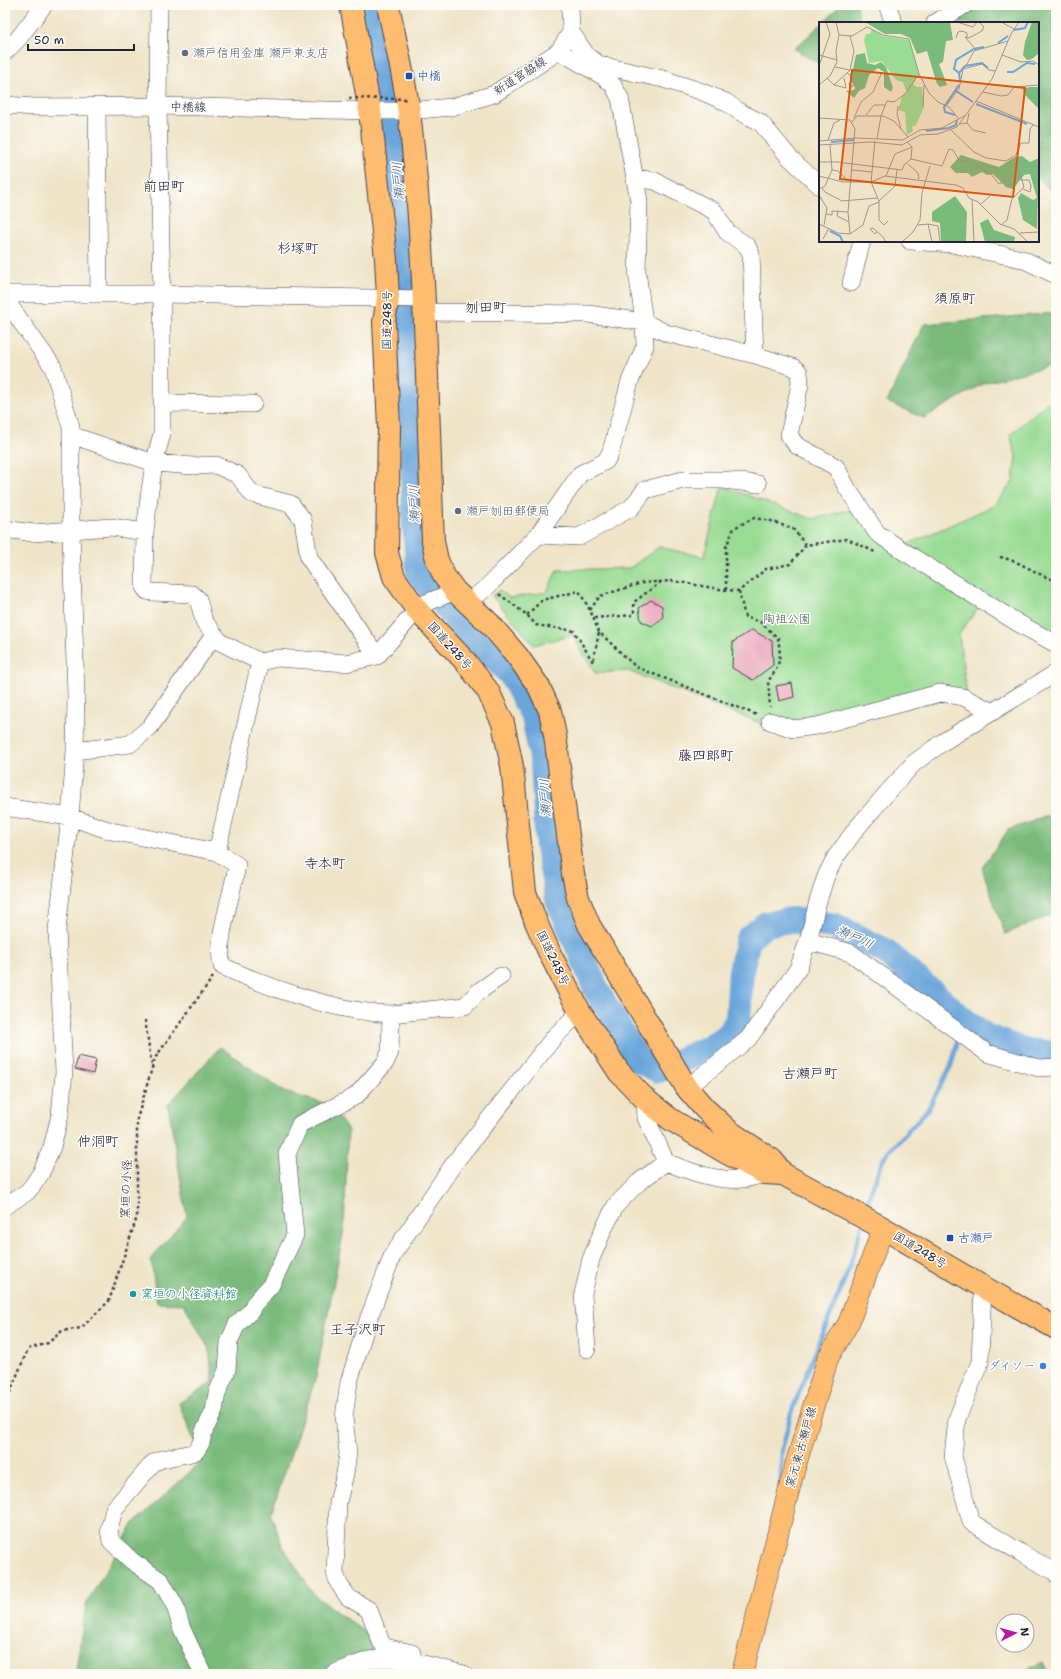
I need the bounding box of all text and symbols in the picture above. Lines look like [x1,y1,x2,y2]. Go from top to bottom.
inset map [819,22,1039,242]
scale bar [28,26,134,52]
text: 50 m [34,32,64,48]
place label: 瀬戸信用金庫 瀬戸東支店 [193,45,329,61]
marker: 瀬戸信用金庫 瀬戸東支店 [180,48,190,58]
street label: 新道宮脇線 [490,53,550,99]
place label: 中橋 [417,68,441,84]
marker: 中橋 [404,71,414,81]
street label: 中橋線 [170,99,206,115]
water label: 瀬戸川 [388,161,408,201]
district label: 前田町 [143,177,185,195]
district label: 杉塚町 [277,239,319,257]
district label: 須原町 [934,289,976,307]
street label: 国道248号 [378,290,396,350]
district label: 刎田町 [465,298,507,316]
water label: 瀬戸川 [405,484,423,524]
place label: 瀬戸刎田郵便局 [466,503,550,519]
marker: 瀬戸刎田郵便局 [453,506,463,516]
park label: 陶祖公園 [763,611,811,627]
street label: 国道248号 [424,618,476,674]
district label: 藤四郎町 [678,746,734,764]
water label: 瀬戸川 [535,778,555,818]
district label: 寺本町 [304,854,346,872]
water label: 瀬戸川 [834,921,876,953]
street label: 国道248号 [533,927,573,989]
district label: 古瀬戸町 [782,1064,838,1082]
district label: 仲洞町 [77,1132,119,1150]
street label: 窯垣の小径 [117,1159,135,1219]
street label: 国道248号 [890,1228,950,1272]
place label: 古瀬戸 [958,1230,994,1246]
marker: 古瀬戸 [945,1233,955,1243]
place label: 窯垣の小径資料館 [141,1286,237,1302]
marker: 窯垣の小径資料館 [128,1289,138,1299]
district label: 王子沢町 [330,1320,386,1338]
place label: ダイソー [988,1358,1035,1374]
marker: ダイソー [1038,1361,1048,1371]
street label: 窯元東古瀬戸線 [782,1404,820,1490]
north arrow [995,1613,1035,1653]
text: N [1017,1627,1032,1637]

